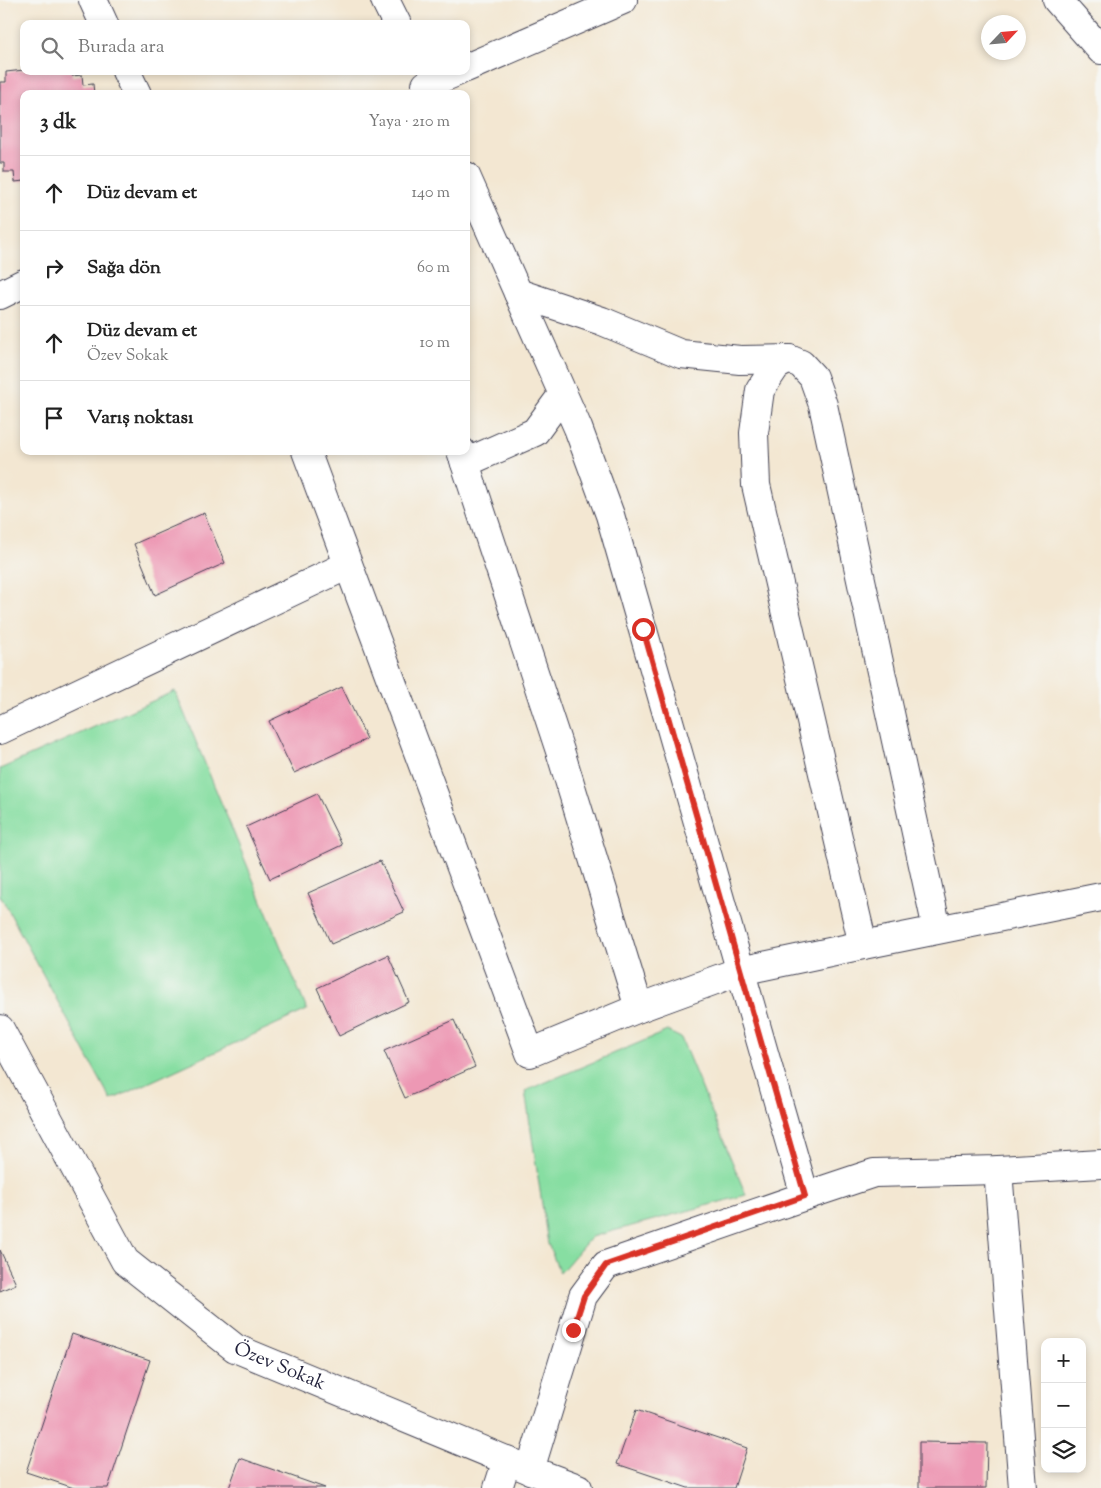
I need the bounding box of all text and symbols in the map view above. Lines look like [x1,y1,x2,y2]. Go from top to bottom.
north arrow [981,15,1026,60]
search box [20,20,470,75]
icon: search [38,34,66,62]
text: Burada ara [78,34,164,61]
text: 3 dk [40,108,76,138]
text: Yaya · 210 m [368,111,450,134]
icon: ahead [40,179,68,207]
text: Düz devam et [87,180,197,207]
text: 140 m [412,182,450,205]
icon: right [40,254,68,282]
text: Sağa dön [87,255,161,282]
text: 60 m [417,257,450,280]
text: Düz devam et [87,318,197,345]
icon: ahead [40,329,68,357]
text: 10 m [420,332,450,355]
text: Özev Sokak [87,345,169,368]
icon: arrive [40,404,68,432]
text: Varış noktası [87,405,193,432]
route start [632,618,655,641]
route end [562,1319,585,1342]
street label: Özev Sokak [230,1335,330,1398]
map controls [1041,1338,1086,1473]
button: + [1041,1338,1086,1383]
button: − [1041,1383,1086,1428]
button: layers [1041,1428,1086,1473]

